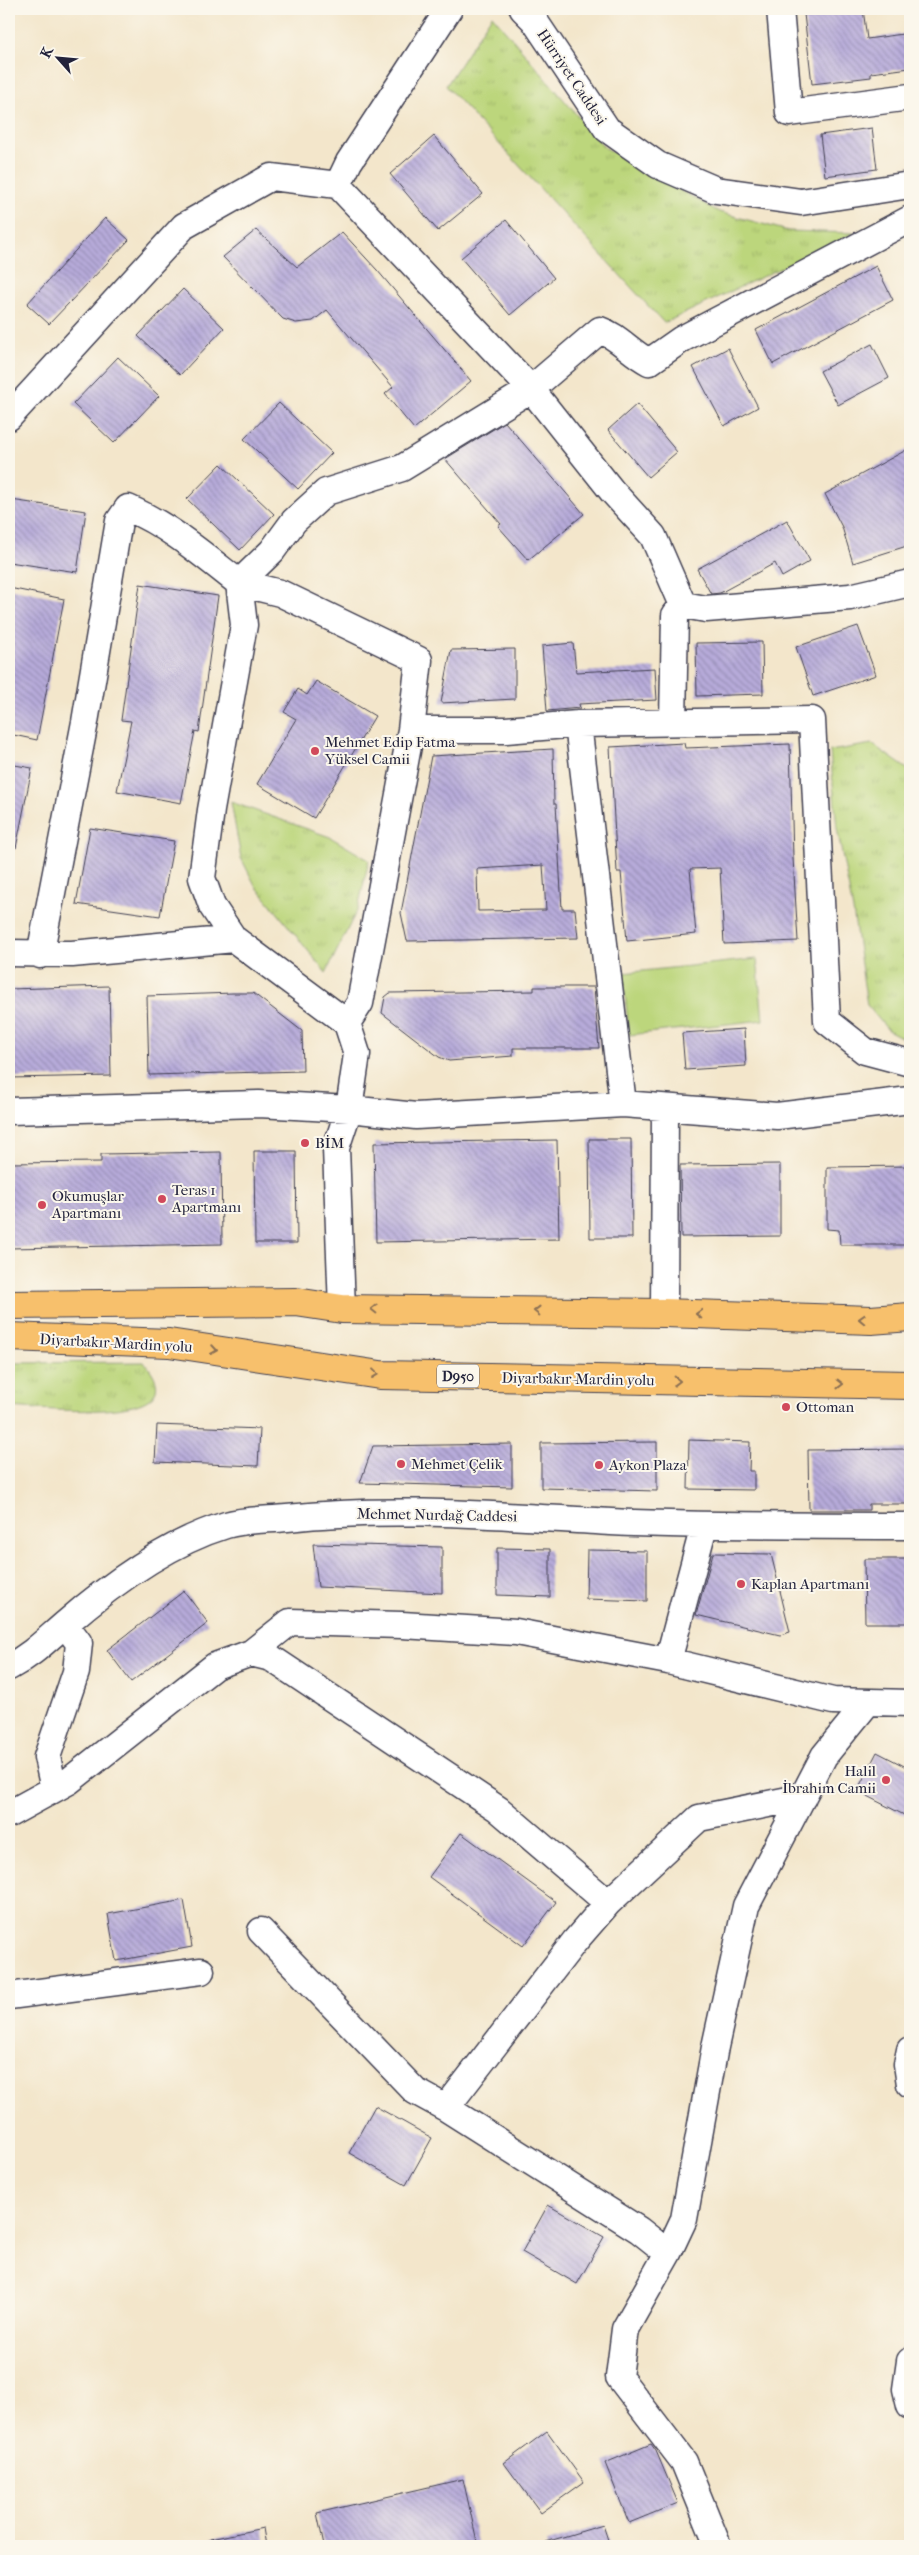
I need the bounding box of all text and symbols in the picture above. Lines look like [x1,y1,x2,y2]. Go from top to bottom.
street label: Hürriyet Caddesi [533,26,611,129]
north arrow [32,32,82,82]
text: K [37,43,57,61]
place label: Mehmet Edip Fatma Yüksel Camii [324,733,457,768]
marker: Mehmet Edip Fatma Yüksel Camii [309,745,321,757]
place label: BİM [315,1134,345,1152]
marker: BİM [299,1137,311,1149]
place label: Teras 1 Apartmanı [171,1181,242,1216]
place label: Okumuşlar Apartmanı [51,1187,124,1222]
marker: Teras 1 Apartmanı [156,1193,168,1205]
marker: Okumuşlar Apartmanı [36,1199,48,1211]
one-way arrow [370,1304,378,1314]
one-way arrow [532,1306,540,1317]
one-way arrow [695,1309,702,1319]
one-way arrow [857,1314,865,1325]
street label: Diyarbakır-Mardin yolu [39,1330,193,1356]
one-way arrow [210,1344,219,1354]
road number: D950 [437,1364,479,1388]
one-way arrow [371,1368,379,1379]
street label: Diyarbakır-Mardin yolu [501,1369,655,1389]
one-way arrow [674,1376,682,1386]
one-way arrow [836,1379,844,1389]
place label: Ottoman [796,1398,855,1416]
marker: Ottoman [780,1401,792,1413]
place label: Mehmet Çelik [411,1455,503,1473]
place label: Aykon Plaza [608,1456,688,1474]
marker: Mehmet Çelik [395,1458,407,1470]
marker: Aykon Plaza [593,1459,605,1471]
street label: Mehmet Nurdağ Caddesi [357,1505,518,1525]
place label: Kaplan Apartmanı [751,1575,870,1593]
marker: Kaplan Apartmanı [735,1578,747,1590]
place label: Halil İbrahim Camii [782,1762,877,1797]
marker: Halil İbrahim Camii [880,1774,892,1786]

